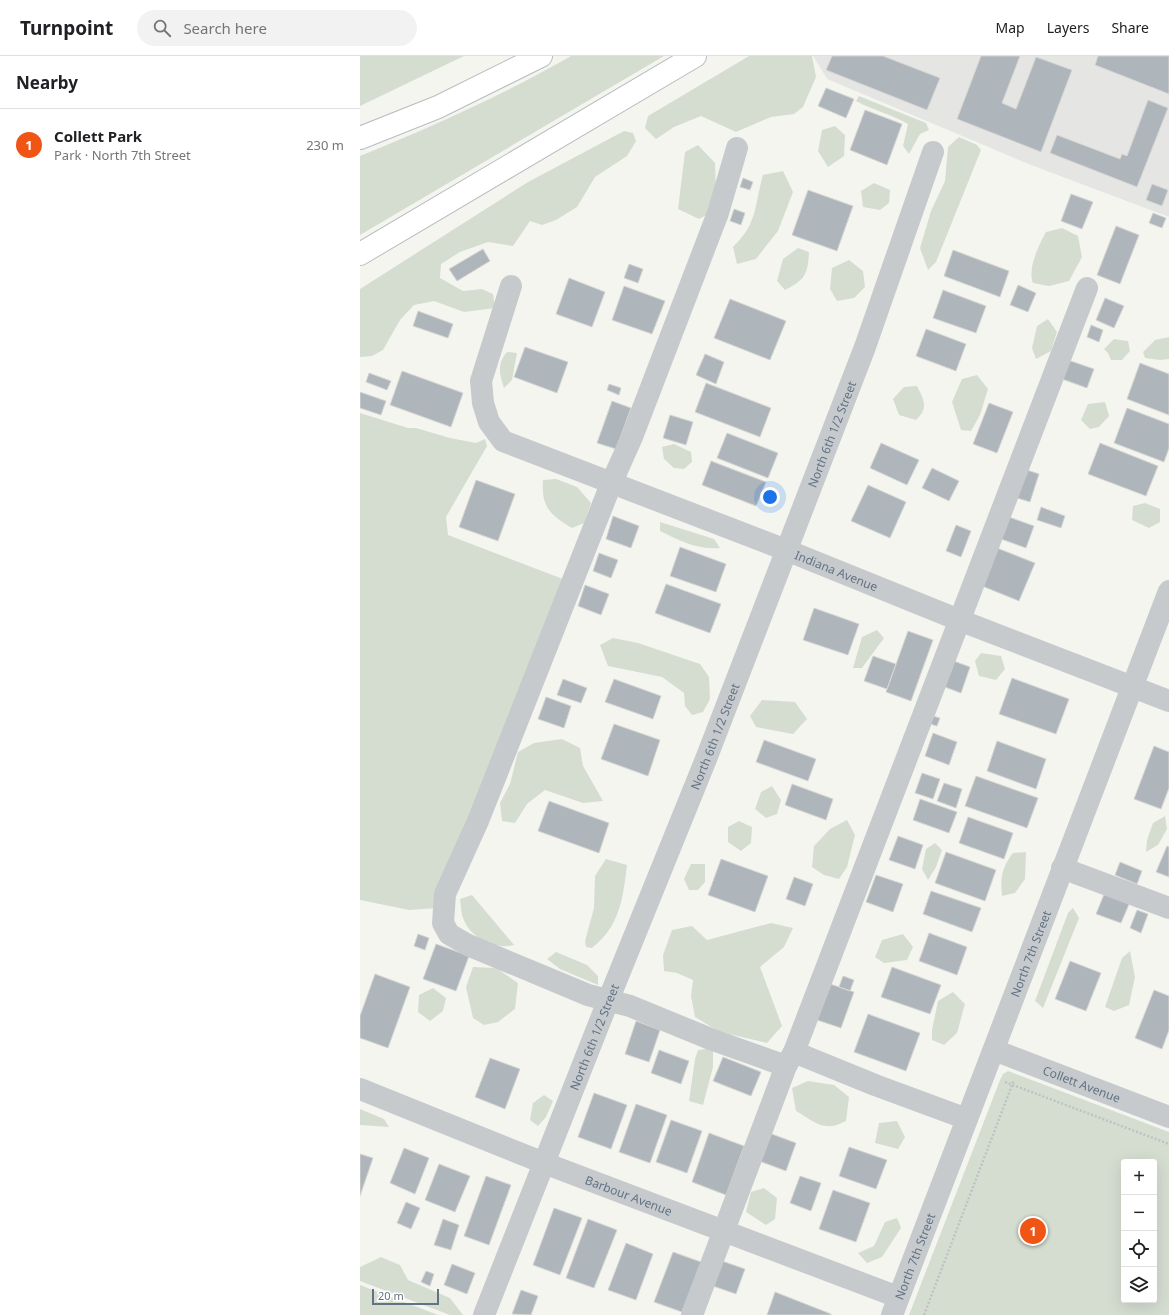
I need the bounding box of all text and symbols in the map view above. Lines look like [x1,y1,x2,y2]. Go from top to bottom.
search box [137,10,417,46]
text: Turnpoint [20,15,113,41]
icon: search [151,17,173,39]
text: Search here [183,18,267,38]
text: Map [996,18,1025,37]
text: Layers [1047,18,1089,37]
text: Share [1111,18,1149,37]
text: Nearby [16,71,78,94]
text: Collett Park [54,126,142,146]
text: 1 [25,136,33,154]
text: 230 m [306,136,344,154]
text: Park · North 7th Street [54,146,191,164]
street label: North 6th 1/2 Street [803,378,860,490]
your location [760,487,780,507]
street label: Indiana Avenue [792,546,881,595]
street label: North 6th 1/2 Street [686,680,743,792]
street label: North 7th Street [1006,907,1055,999]
street label: North 6th 1/2 Street [565,981,623,1093]
street label: Collett Avenue [1041,1061,1123,1106]
map controls [1121,1159,1157,1303]
button: + [1121,1159,1157,1195]
street label: Barbour Avenue [583,1171,675,1219]
button: − [1121,1195,1157,1231]
street label: North 7th Street [890,1210,939,1302]
pin: 1 [1020,1216,1046,1246]
button: locate [1121,1231,1157,1267]
button: layers [1121,1267,1157,1303]
scale bar [372,1287,439,1306]
text: 20 m [378,1288,404,1303]

